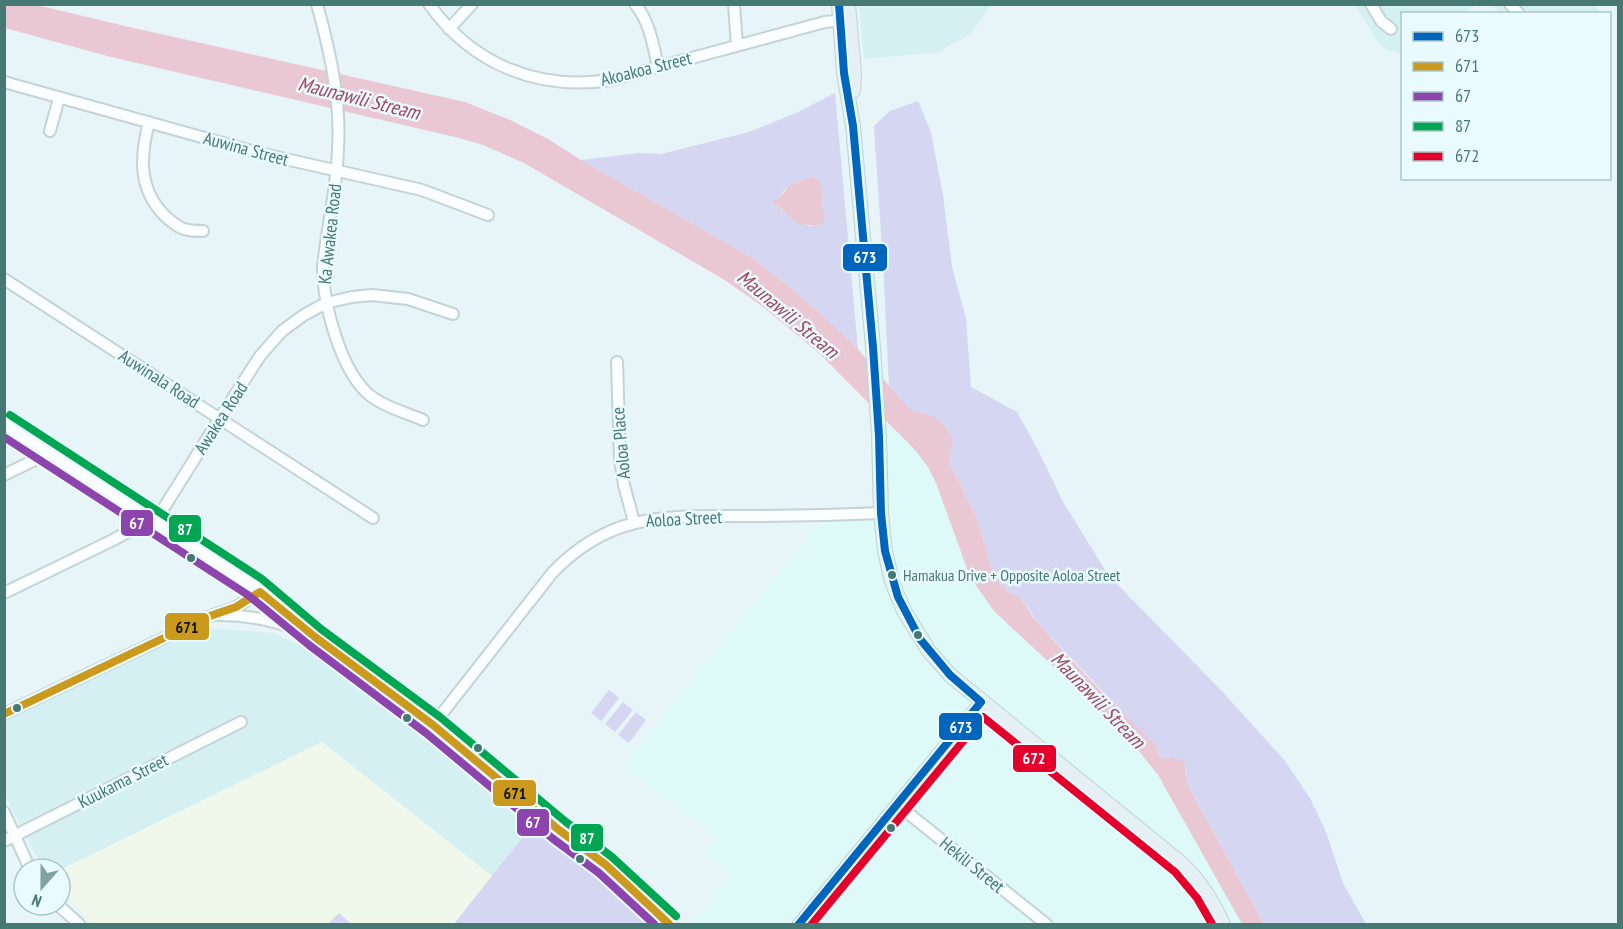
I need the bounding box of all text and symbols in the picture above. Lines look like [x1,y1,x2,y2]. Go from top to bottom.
legend [1401,12,1611,180]
text: 673 [1455,24,1479,47]
street label: Akoakoa Street [598,46,694,91]
text: 671 [1455,54,1479,77]
water label: Maunawili Stream [295,70,423,126]
text: 67 [1455,84,1471,107]
text: 87 [1455,114,1471,137]
street label: Auwina Street [201,126,291,171]
text: 672 [1455,144,1479,167]
street label: Ka Awakea Road [313,183,346,285]
line badge: 673 [842,243,888,272]
text: 673 [854,247,876,267]
water label: Maunawili Stream [732,264,845,365]
street label: Auwinala Road [114,344,204,413]
street label: Awakea Road [189,377,253,458]
street label: Aoloa Place [606,406,635,480]
street label: Aoloa Street [645,505,723,532]
line badge: 67 [120,509,154,537]
text: 67 [129,513,145,533]
line badge: 87 [168,514,202,543]
text: 87 [177,519,193,539]
unlabelled marker [185,552,197,564]
place label: Hamakua Drive + Opposite Aoloa Street [903,565,1121,585]
marker: Hamakua Drive + Opposite Aoloa Street [886,569,898,581]
line badge: 671 [164,612,210,641]
text: 671 [176,617,198,637]
unlabelled marker [912,629,924,641]
water label: Maunawili Stream [1045,646,1151,754]
unlabelled marker [11,702,23,714]
unlabelled marker [401,712,413,724]
line badge: 673 [938,712,983,741]
text: 673 [950,717,972,737]
unlabelled marker [472,742,484,754]
line badge: 672 [1012,744,1057,773]
street label: Kuukama Street [74,748,172,813]
text: 672 [1023,748,1045,768]
line badge: 671 [492,779,537,807]
text: 671 [504,783,526,803]
line badge: 67 [516,808,550,837]
text: 67 [525,812,541,832]
unlabelled marker [885,822,897,834]
line badge: 87 [570,823,604,852]
text: 87 [579,828,595,848]
street label: Hekili Street [935,831,1010,898]
unlabelled marker [574,853,586,865]
north arrow [12,857,72,917]
text: N [29,890,44,912]

